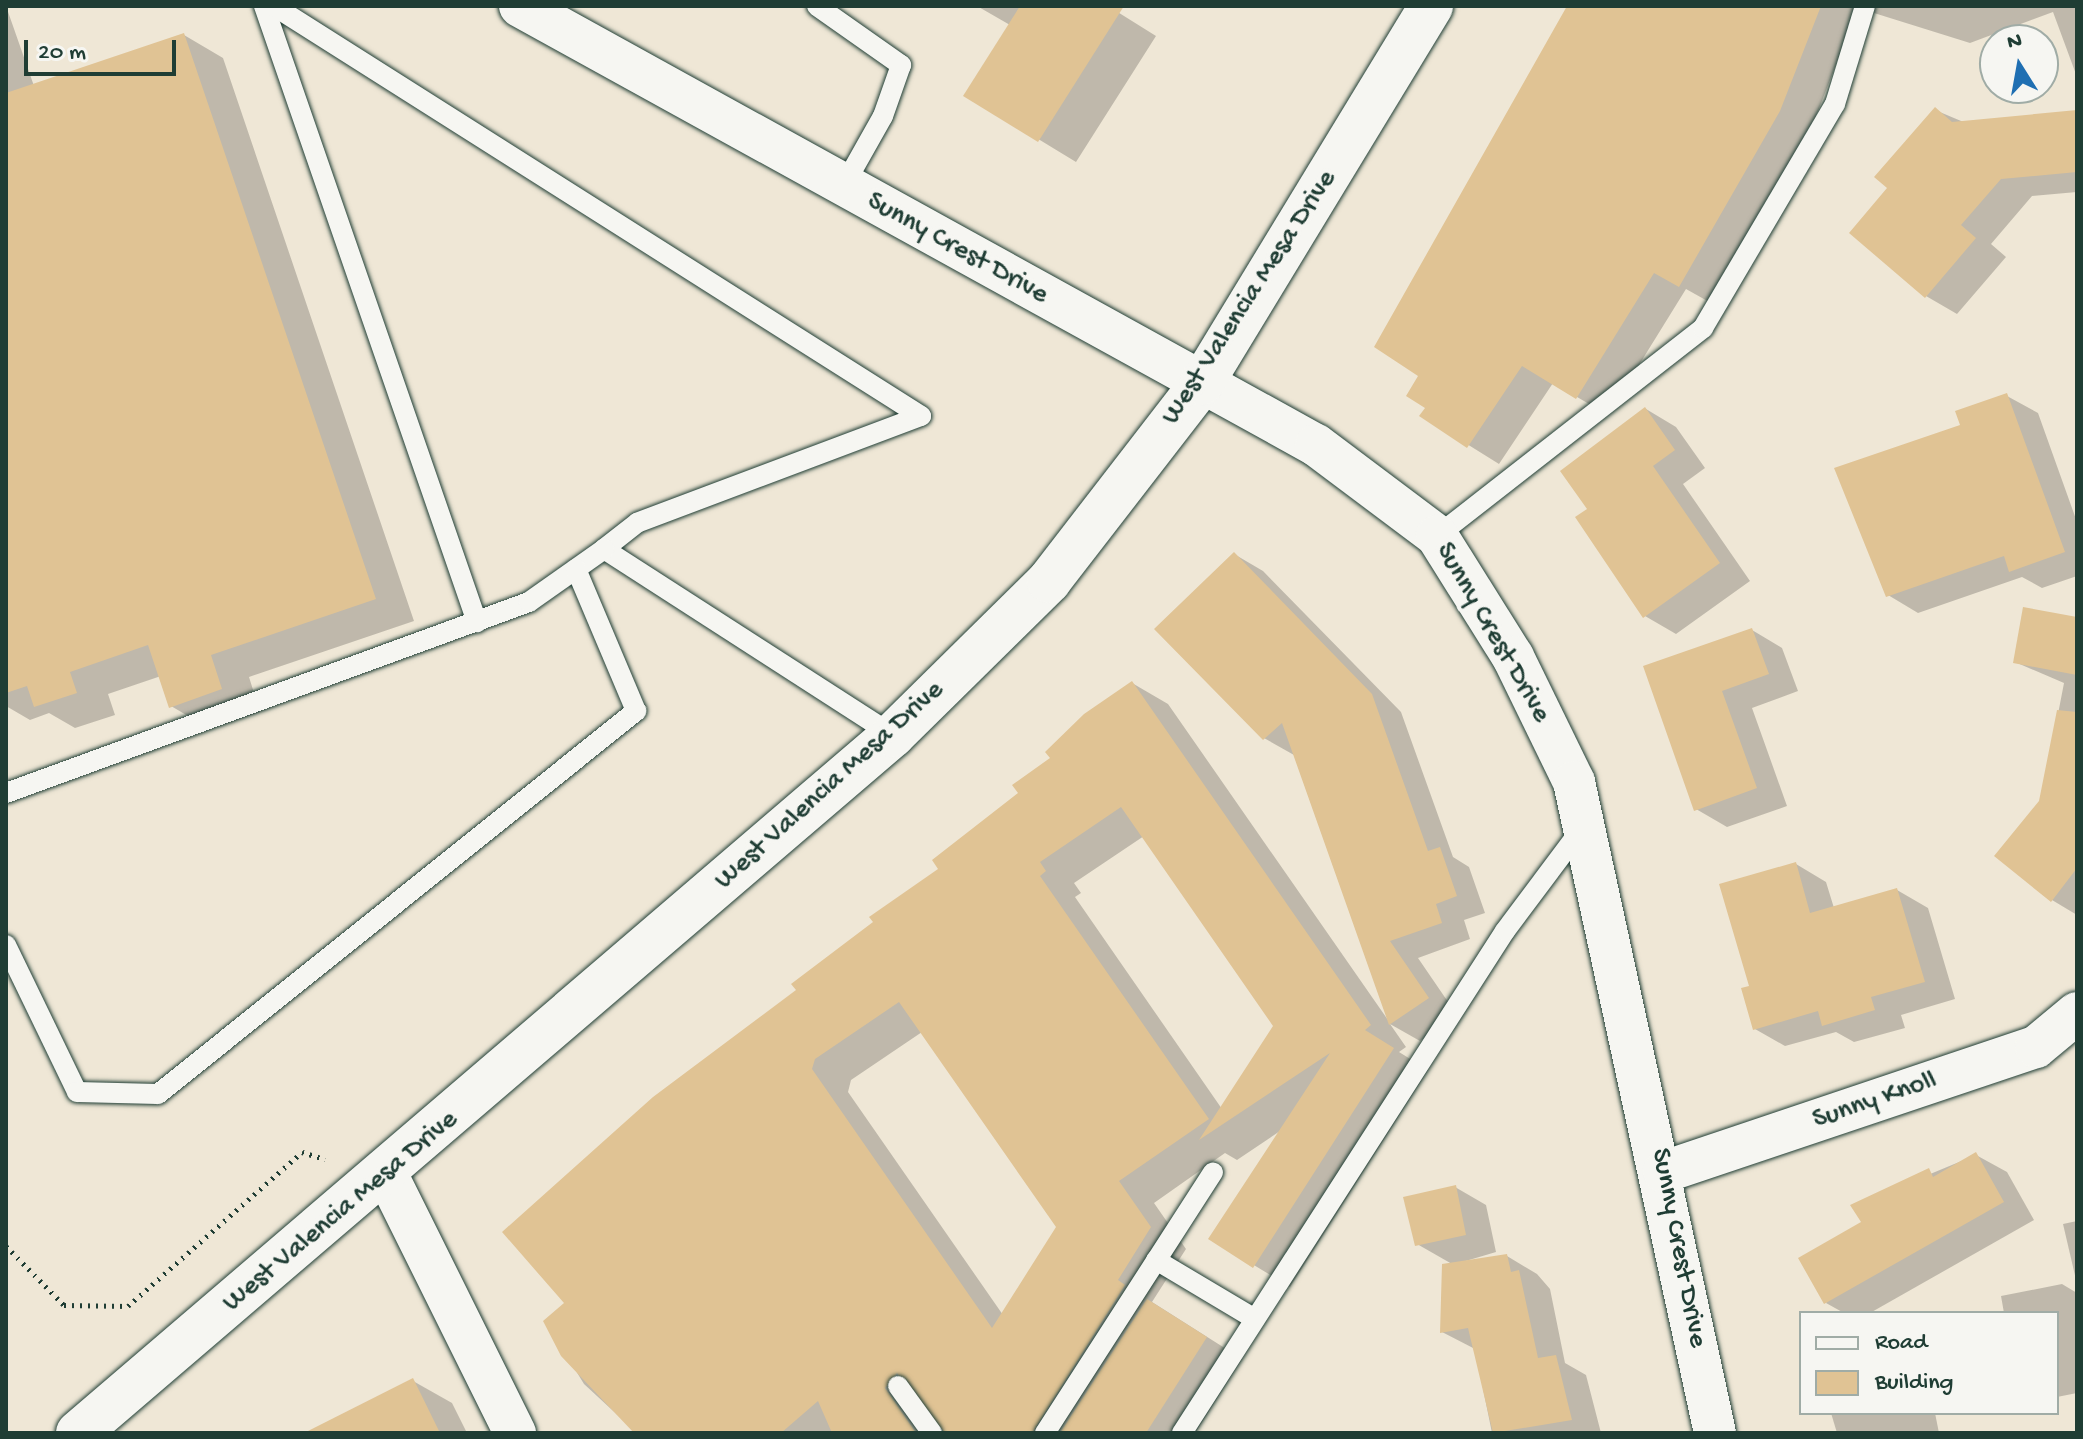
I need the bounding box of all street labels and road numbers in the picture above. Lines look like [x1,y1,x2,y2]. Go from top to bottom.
street label: West Valencia Mesa Drive [1155,164,1345,432]
street label: Sunny Crest Drive [860,185,1054,313]
street label: Sunny Crest Drive [1427,537,1557,729]
street label: West Valencia Mesa Drive [708,674,952,898]
street label: Sunny Knoll [1809,1064,1941,1138]
street label: West Valencia Mesa Drive [217,1104,465,1320]
street label: Sunny Crest Drive [1642,1146,1714,1350]

